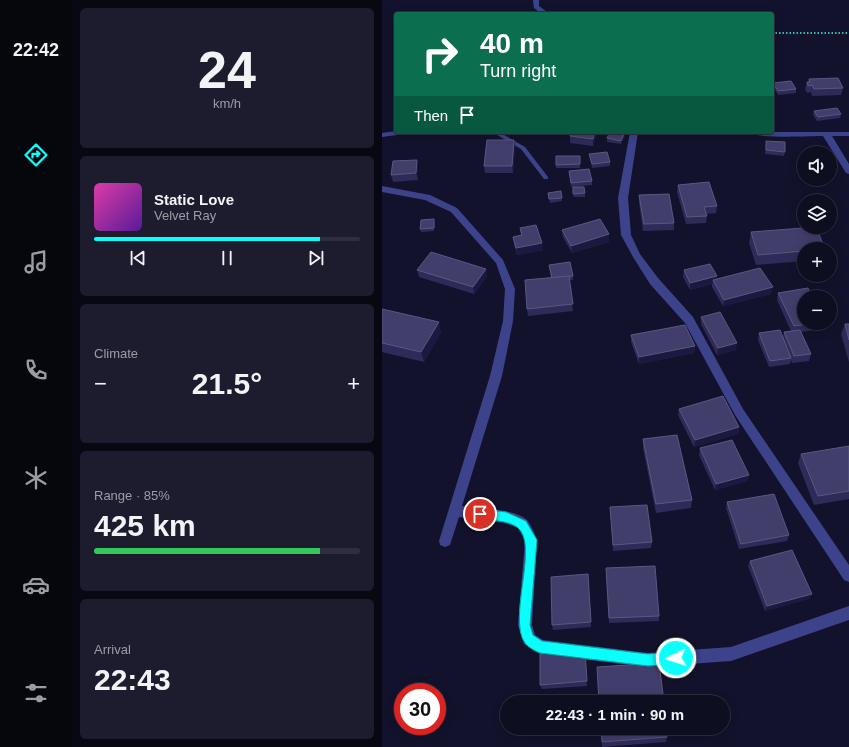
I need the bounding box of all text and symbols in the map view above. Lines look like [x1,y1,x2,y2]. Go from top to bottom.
icon: right [414,28,466,80]
text: 40 m [480,28,544,59]
text: 22:42 [13,40,59,60]
text: 24 [198,41,256,99]
text: Turn right [480,61,556,81]
text: km/h [213,96,241,111]
icon: arrive [456,104,478,126]
text: Then [414,107,448,124]
icon: directions [22,141,50,169]
map controls [797,146,837,330]
button: sound [797,146,837,186]
text: Static Love [154,191,234,208]
button: layers [797,194,837,234]
text: Velvet Ray [154,208,216,223]
button: + [797,242,837,282]
icon: previous [127,247,149,269]
icon: pause [216,247,238,269]
icon: next [305,247,327,269]
icon: music [22,248,50,276]
button: − [797,290,837,330]
text: Climate [94,346,138,361]
icon: phone [22,356,50,384]
text: 21.5° [192,367,262,400]
text: − [94,371,107,396]
text: + [347,371,360,396]
icon: climate [22,464,50,492]
text: Range · 85% [94,488,170,503]
pin [463,497,497,531]
icon: arrive [469,503,491,525]
text: 425 km [94,509,196,542]
icon: car [22,571,50,599]
position arrow [655,637,697,679]
text: Arrival [94,642,131,657]
text: 22:43 [94,663,171,696]
icon: filters [22,679,50,707]
speed limit sign: 30 [394,683,446,735]
text: 22:43 · 1 min · 90 m [546,706,684,723]

